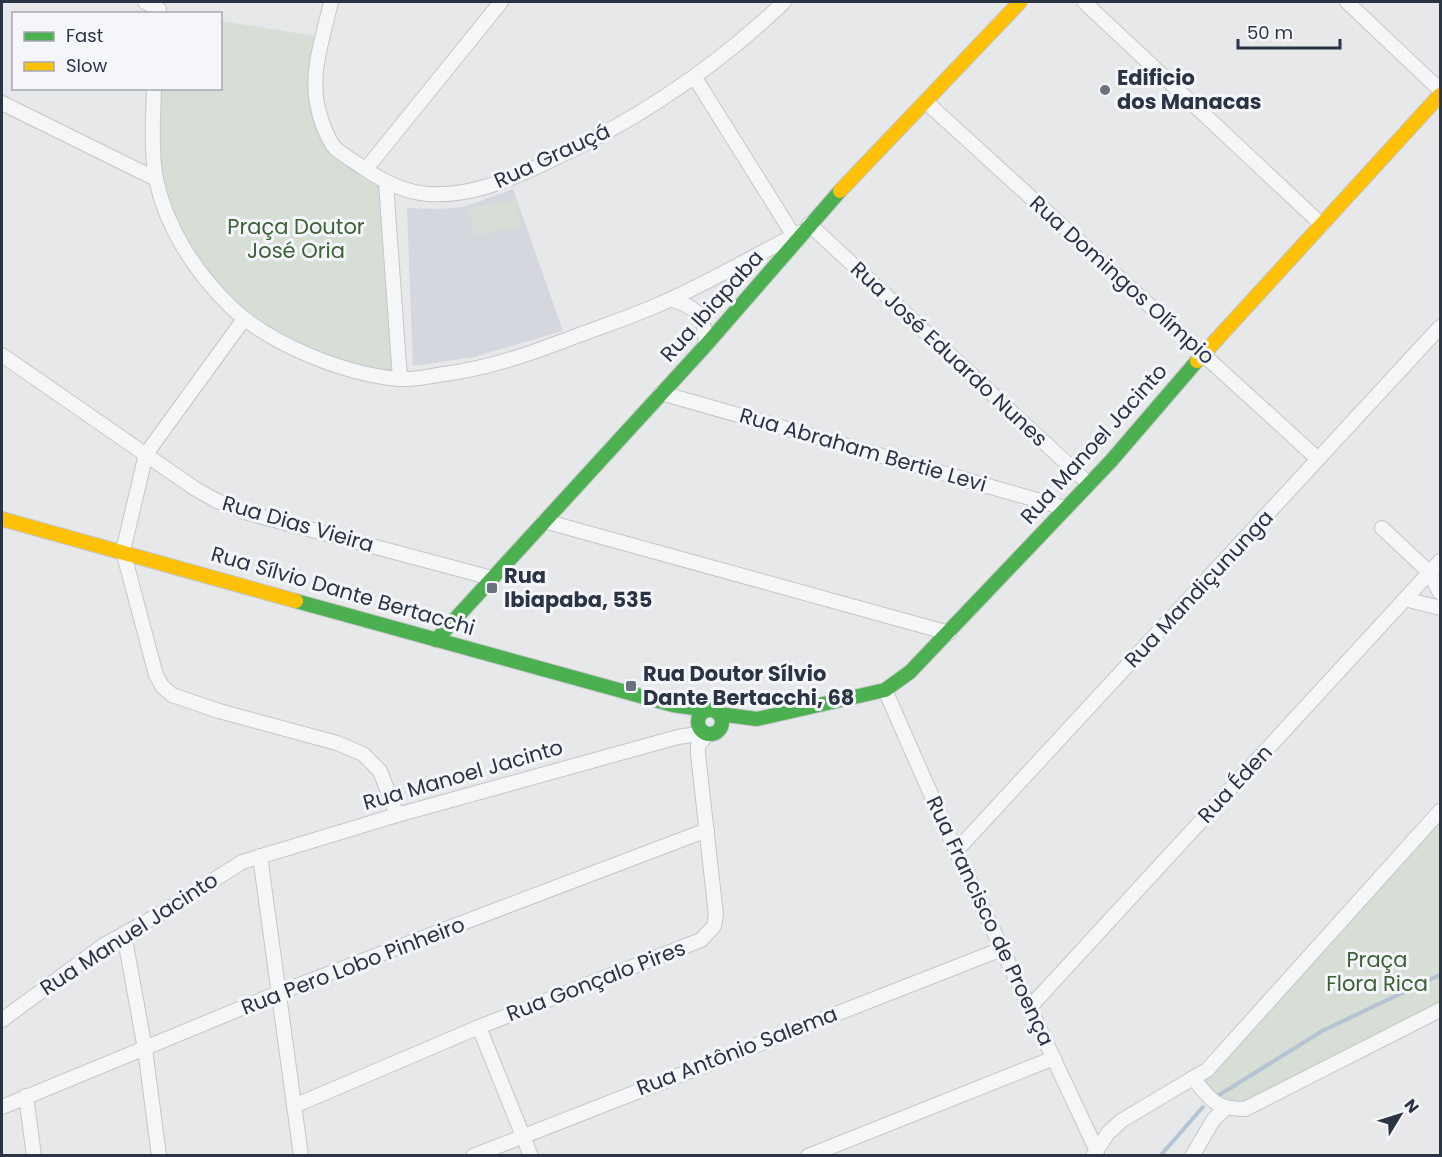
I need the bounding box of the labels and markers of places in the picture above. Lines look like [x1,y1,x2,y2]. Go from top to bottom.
place label: Edificio dos Manacas [1117,63,1261,116]
marker: Edificio dos Manacas [1098,83,1112,97]
place label: Rua Ibiapaba, 535 [504,561,652,614]
marker: Rua Ibiapaba, 535 [485,581,499,595]
place label: Rua Doutor Sílvio Dante Bertacchi, 68 [643,659,854,712]
marker: Rua Doutor Sílvio Dante Bertacchi, 68 [624,679,638,693]

